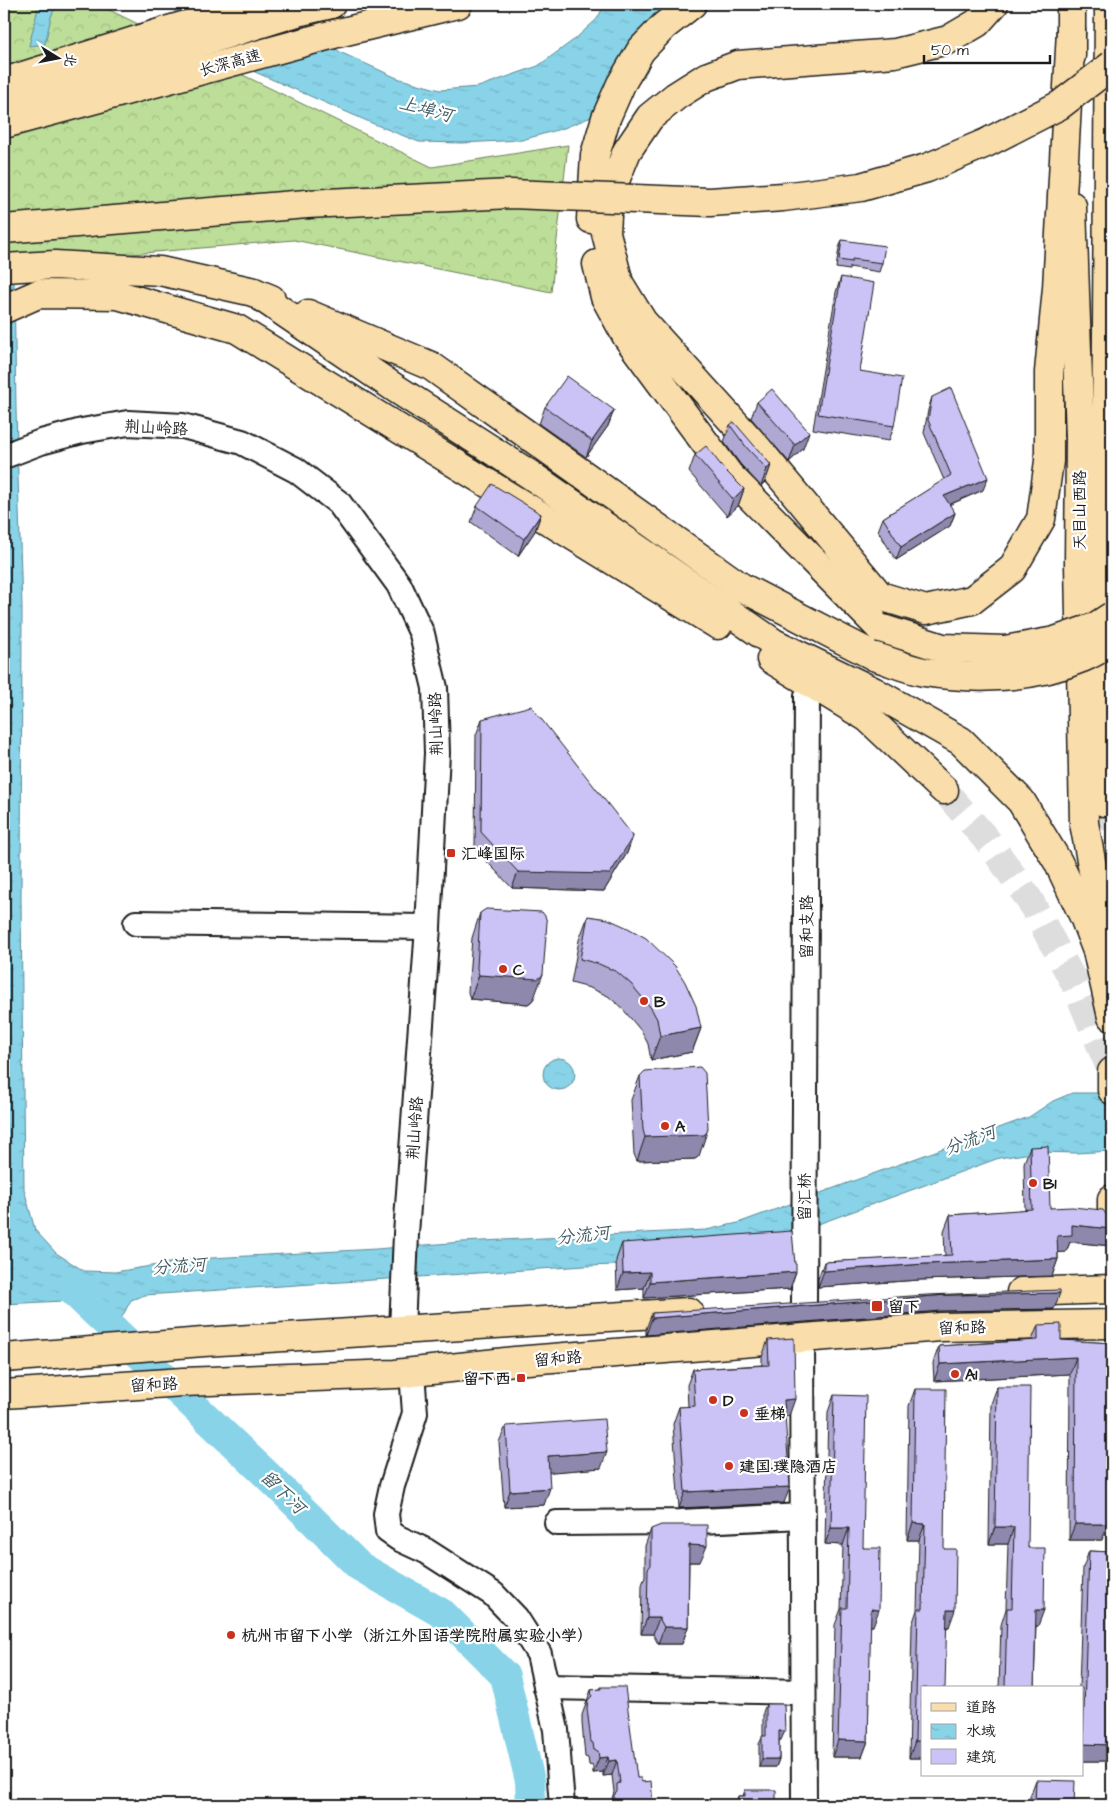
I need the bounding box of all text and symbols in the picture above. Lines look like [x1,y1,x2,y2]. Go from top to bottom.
north arrow [32,32,82,82]
scale bar [924,32,1050,64]
text: 50 m [931,40,969,61]
street label: 长深高速 [196,44,264,82]
text: 北 [59,51,81,69]
water label: 上埠河 [397,90,458,129]
street label: 荆山岭路 [123,415,188,441]
street label: 天目山西路 [1069,470,1091,550]
street label: 荆山岭路 [424,692,448,756]
place label: 汇峰国际 [461,843,525,865]
marker: 汇峰国际 [445,847,457,859]
street label: 留和支路 [796,895,818,959]
place label: C [513,959,525,981]
marker: C [497,963,509,975]
place label: B [654,991,666,1013]
marker: B [638,995,650,1007]
street label: 荆山岭路 [402,1095,428,1161]
place label: A [675,1116,686,1138]
water label: 分流河 [941,1118,1003,1161]
marker: A [659,1120,671,1132]
street label: 留汇桥 [794,1173,816,1221]
place label: B1 [1043,1173,1057,1195]
marker: B1 [1027,1177,1039,1189]
water label: 分流河 [555,1220,614,1251]
water label: 分流河 [151,1252,210,1281]
place label: 留下 [888,1296,920,1318]
marker: 留下 [870,1299,884,1313]
street label: 留和路 [938,1316,986,1340]
street label: 留和路 [533,1346,583,1372]
place label: A1 [965,1364,978,1386]
place label: 留下西 [463,1368,511,1390]
marker: A1 [949,1368,961,1380]
marker: 留下西 [515,1372,527,1384]
street label: 留和路 [130,1373,179,1397]
place label: D [723,1390,734,1412]
marker: D [707,1394,719,1406]
place label: 垂梯 [754,1403,786,1425]
marker: 垂梯 [738,1407,750,1419]
place label: 建国·璞隐酒店 [739,1456,837,1478]
marker: 建国·璞隐酒店 [723,1460,735,1472]
water label: 留下河 [255,1465,313,1522]
place label: 杭州市留下小学（浙江外国语学院附属实验小学） [241,1625,593,1647]
marker: 杭州市留下小学（浙江外国语学院附属实验小学） [225,1629,237,1641]
legend [921,1686,1084,1776]
text: 道路 [966,1697,996,1718]
text: 水域 [966,1721,996,1742]
text: 建筑 [966,1747,996,1768]

